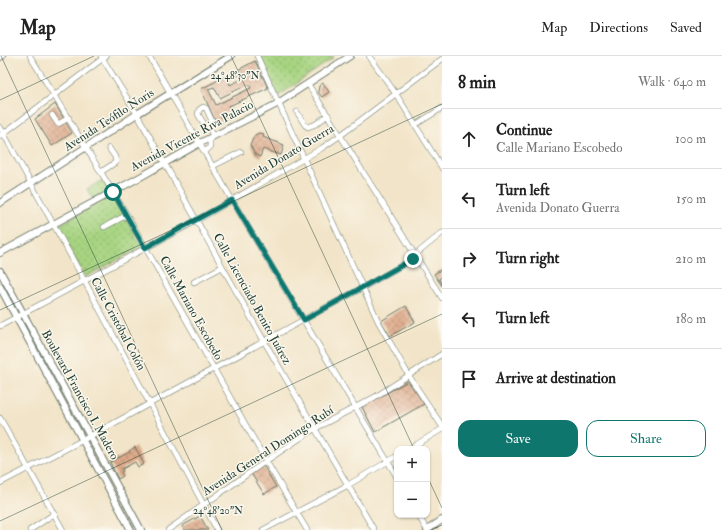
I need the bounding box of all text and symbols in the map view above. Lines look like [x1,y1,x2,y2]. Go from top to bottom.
text: Map [20,16,56,40]
text: Map [541,19,567,36]
text: Directions [589,19,648,36]
text: Saved [670,19,702,36]
text: 24°48'30"N [211,70,260,82]
text: 8 min [458,72,496,93]
text: Walk · 640 m [638,74,706,90]
street label: Avenida Teófilo Noris [60,85,157,155]
street label: Avenida Vicente Riva Palacio [127,97,256,175]
street label: Avenida Donato Guerra [230,121,338,193]
text: Continue [496,121,552,140]
icon: ahead [458,128,480,150]
text: 100 m [675,131,706,147]
text: Calle Mariano Escobedo [496,140,623,156]
text: Turn left [496,181,550,200]
route start [104,183,122,201]
icon: left [458,188,480,210]
text: 150 m [676,191,706,207]
text: Avenida Donato Guerra [496,200,620,216]
street label: Calle Licenciado Benito Juárez [210,231,294,367]
icon: right [458,248,480,270]
text: Turn right [496,249,559,268]
route end [404,250,422,268]
text: 210 m [675,251,706,267]
street label: Calle Mariano Escobedo [156,253,226,363]
street label: Calle Cristóbal Colón [87,275,149,373]
icon: left [458,308,480,330]
text: Turn left [496,309,550,328]
text: 180 m [676,311,706,327]
street label: Boulevard Francisco I. Madero [38,327,122,463]
icon: arrive [458,368,480,390]
text: Arrive at destination [496,369,616,388]
street label: Avenida General Domingo Rubí [199,402,337,500]
button: Save [458,420,578,457]
button: Share [586,420,706,457]
map controls [394,446,430,518]
button: + [394,446,430,482]
button: − [394,482,430,518]
text: 24°48'20"N [193,505,243,517]

